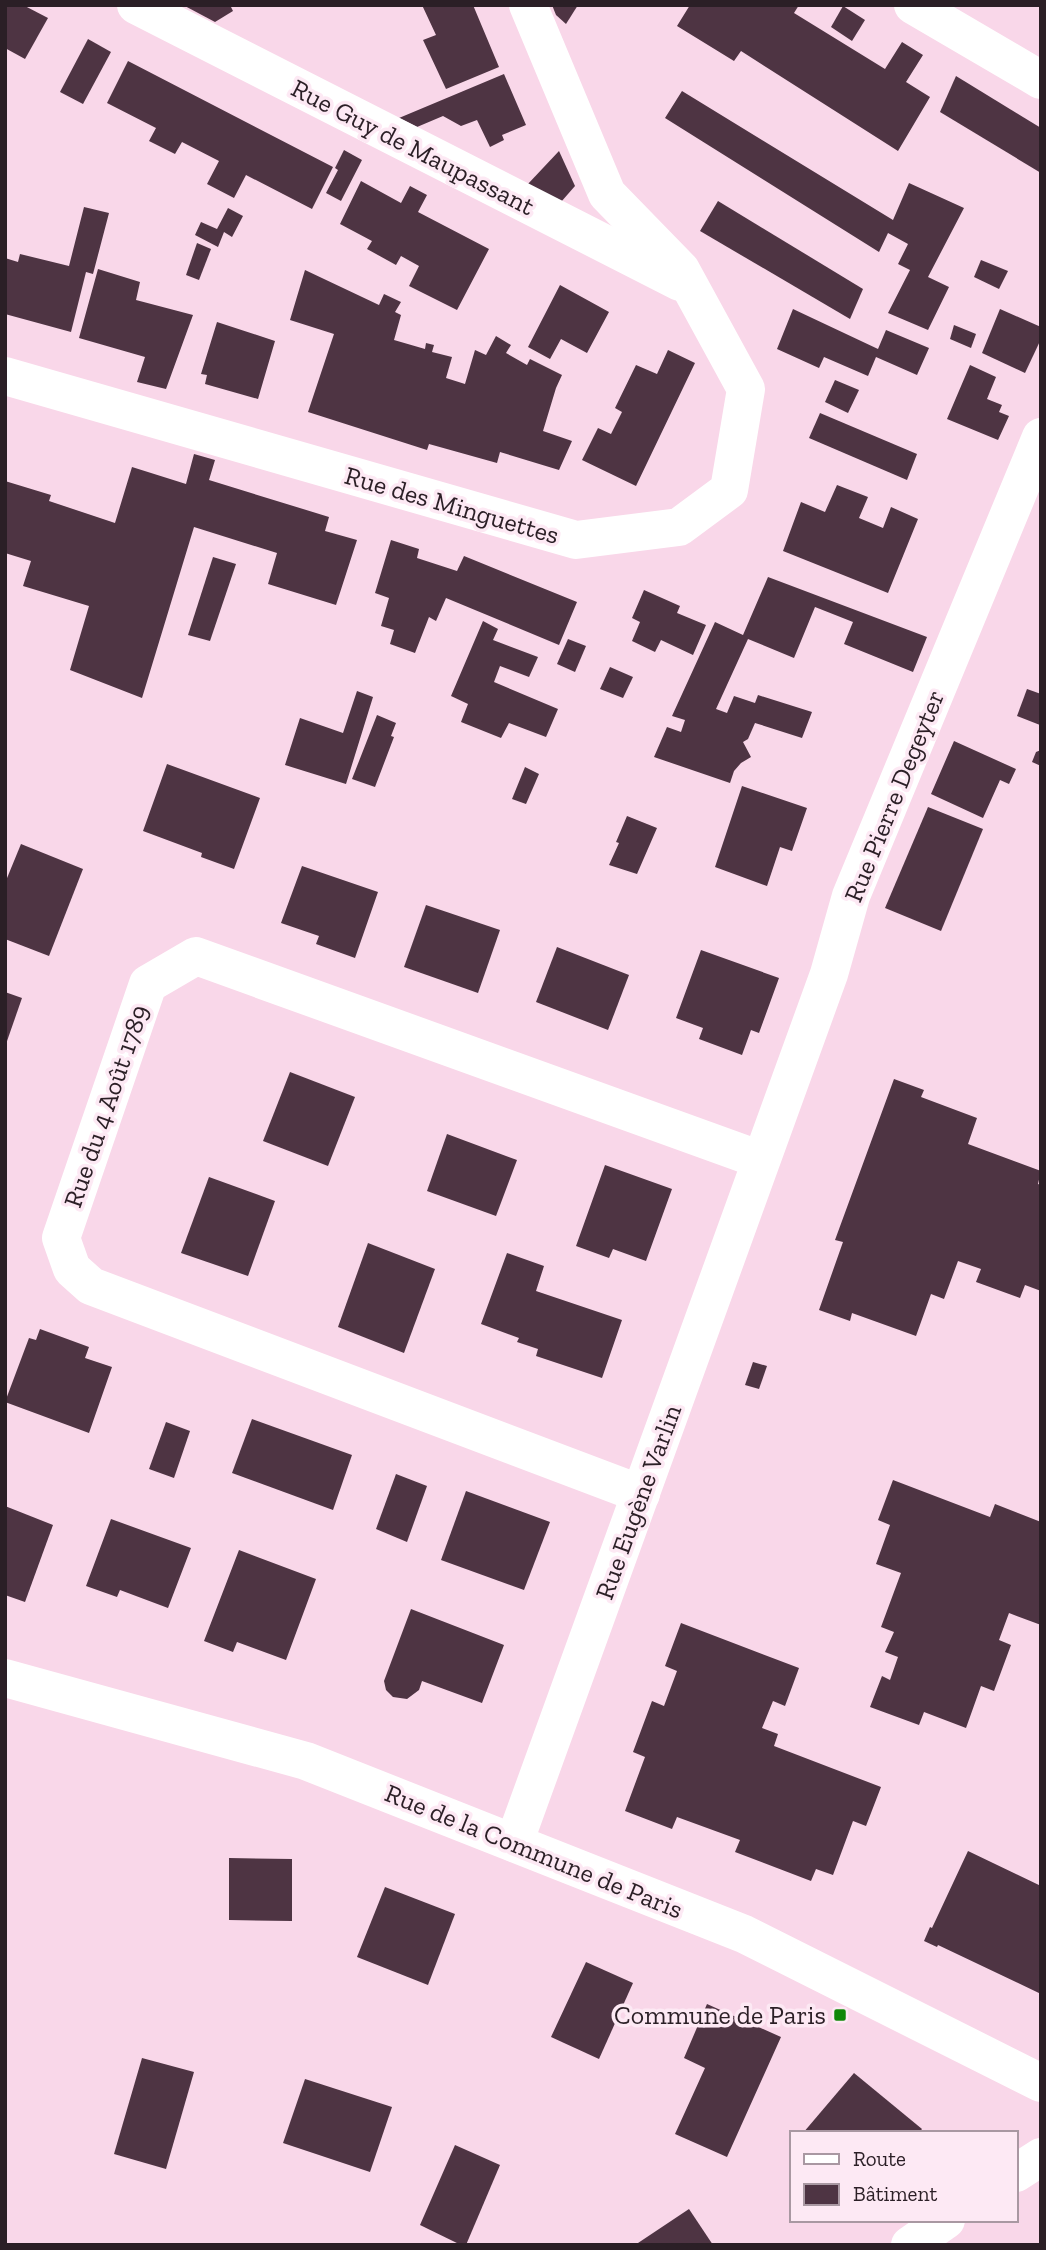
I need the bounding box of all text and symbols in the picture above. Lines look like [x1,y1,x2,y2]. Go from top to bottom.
street label: Rue Guy de Maupassant [286,72,540,222]
street label: Rue des Minguettes [341,459,563,551]
street label: Rue Pierre Degeyter [837,685,951,907]
street label: Rue du 4 Août 1789 [56,1000,156,1212]
street label: Rue Eugène Varlin [588,1400,688,1604]
street label: Rue de la Commune de Paris [380,1777,688,1925]
place label: Commune de Paris [614,1999,826,2031]
marker: Commune de Paris [832,2007,848,2023]
legend [790,2131,1018,2222]
text: Route [853,2146,906,2171]
text: Bâtiment [853,2181,938,2206]

